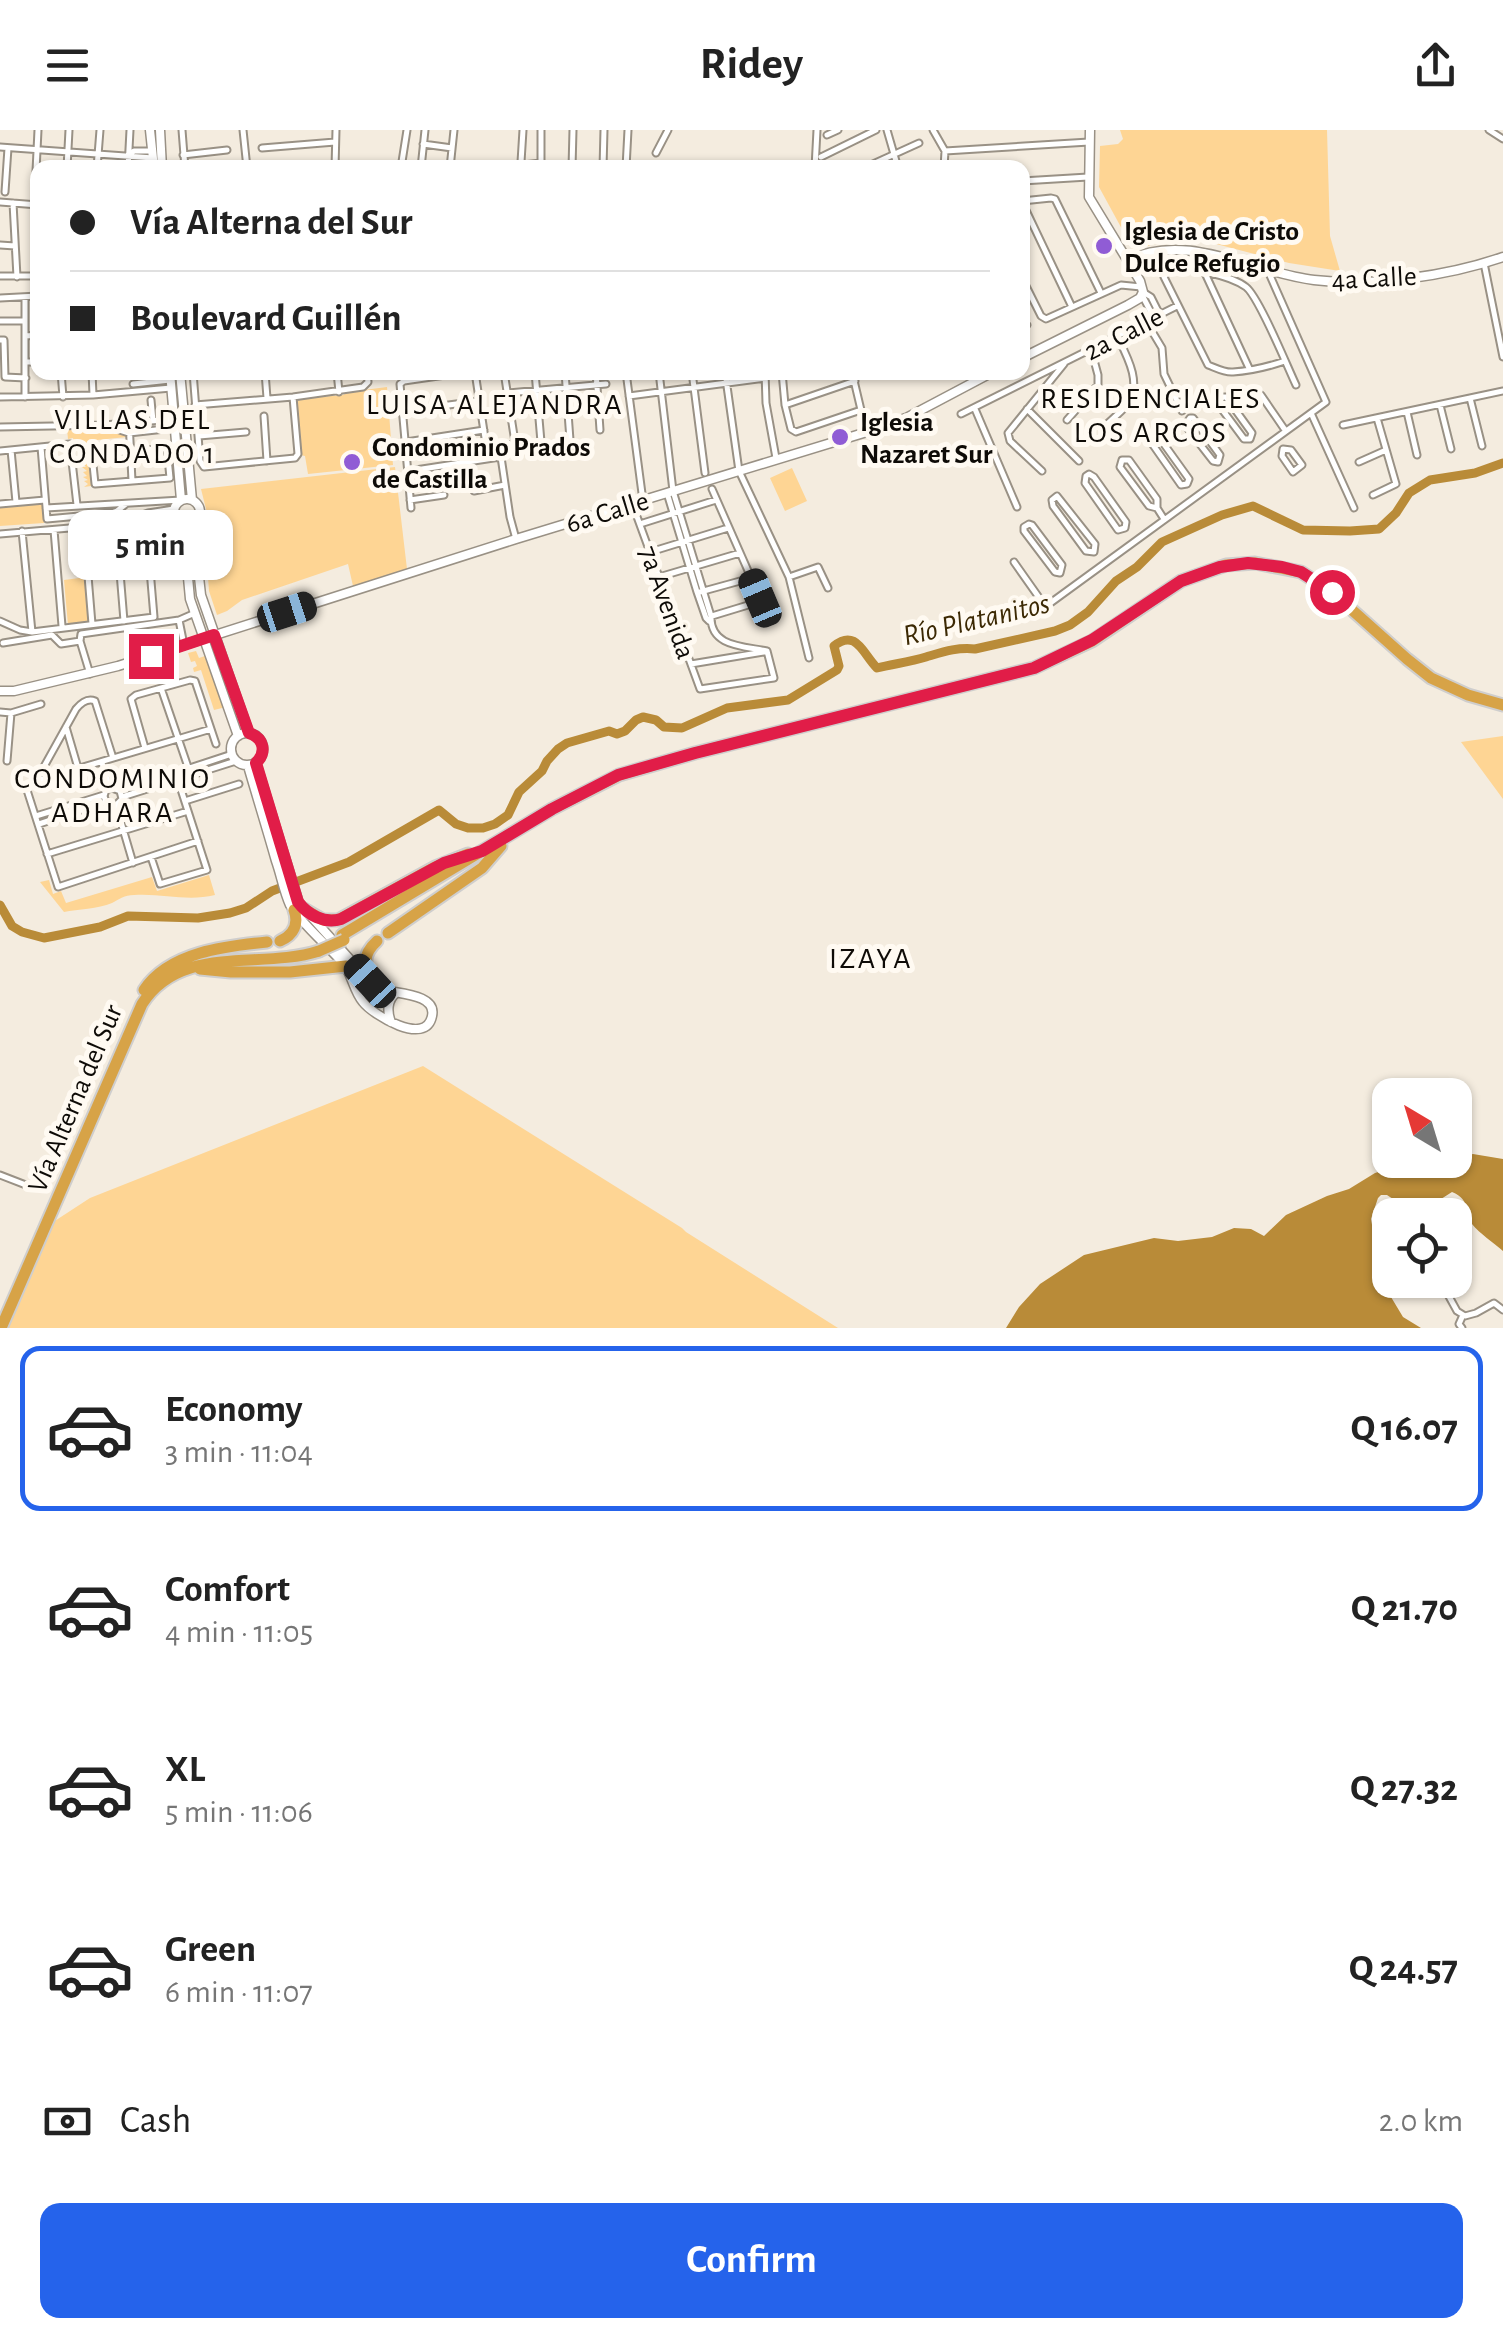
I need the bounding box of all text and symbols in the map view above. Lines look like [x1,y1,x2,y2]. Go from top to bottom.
icon: menu [40,38,95,93]
icon: share [1408,38,1463,93]
text: Ridey [700,42,803,87]
text: Vía Alterna del Sur [130,204,413,242]
place label: Iglesia de Cristo Dulce Refugio [1124,218,1299,278]
marker: Iglesia de Cristo Dulce Refugio [1093,235,1115,257]
street label: 4a Calle [1331,263,1417,295]
text: Boulevard Guillén [130,300,402,338]
street label: 2a Calle [1080,303,1168,366]
district label: RESIDENCIALES LOS ARCOS [1040,384,1262,448]
district label: LUISA ALEJANDRA [366,390,624,420]
district label: VILLAS DEL CONDADO 1 [49,405,217,469]
place label: Iglesia Nazaret Sur [860,409,993,469]
marker: Iglesia Nazaret Sur [829,426,851,448]
place label: Condominio Prados de Castilla [372,434,591,494]
marker: Condominio Prados de Castilla [341,451,363,473]
street label: 6a Calle [563,487,652,539]
callout: 5 min [68,511,234,581]
text: 5 min [116,529,185,561]
street label: 7a Avenida [633,542,699,663]
car [734,565,786,631]
route start [1310,570,1355,615]
car [254,588,320,636]
water label: Río Platanitos [900,588,1053,651]
route end [129,634,174,679]
district label: CONDOMINIO ADHARA [14,764,212,828]
district label: IZAYA [829,944,913,974]
car [339,949,401,1013]
street label: Vía Alterna del Sur [24,1001,128,1197]
north arrow [1372,1078,1472,1178]
map controls [1372,1078,1472,1298]
button: locate [1372,1198,1472,1298]
icon: car [45,1384,135,1474]
text: Economy [165,1391,303,1429]
text: Q 16.07 [1351,1410,1458,1448]
text: 3 min · 11:04 [165,1436,313,1468]
icon: car [45,1564,135,1654]
text: Comfort [165,1571,290,1609]
text: Q 21.70 [1351,1590,1458,1628]
text: 4 min · 11:05 [165,1616,313,1648]
icon: car [45,1744,135,1834]
text: XL [165,1751,205,1789]
text: Q 27.32 [1350,1770,1458,1808]
text: 5 min · 11:06 [165,1796,313,1828]
icon: car [45,1924,135,2014]
text: Green [165,1931,256,1969]
text: Q 24.57 [1349,1950,1458,1988]
text: 6 min · 11:07 [165,1976,313,2008]
icon: cash [40,2094,95,2149]
text: Cash [120,2102,191,2140]
text: 2.0 km [1379,2105,1463,2137]
button: Confirm [40,2203,1463,2318]

